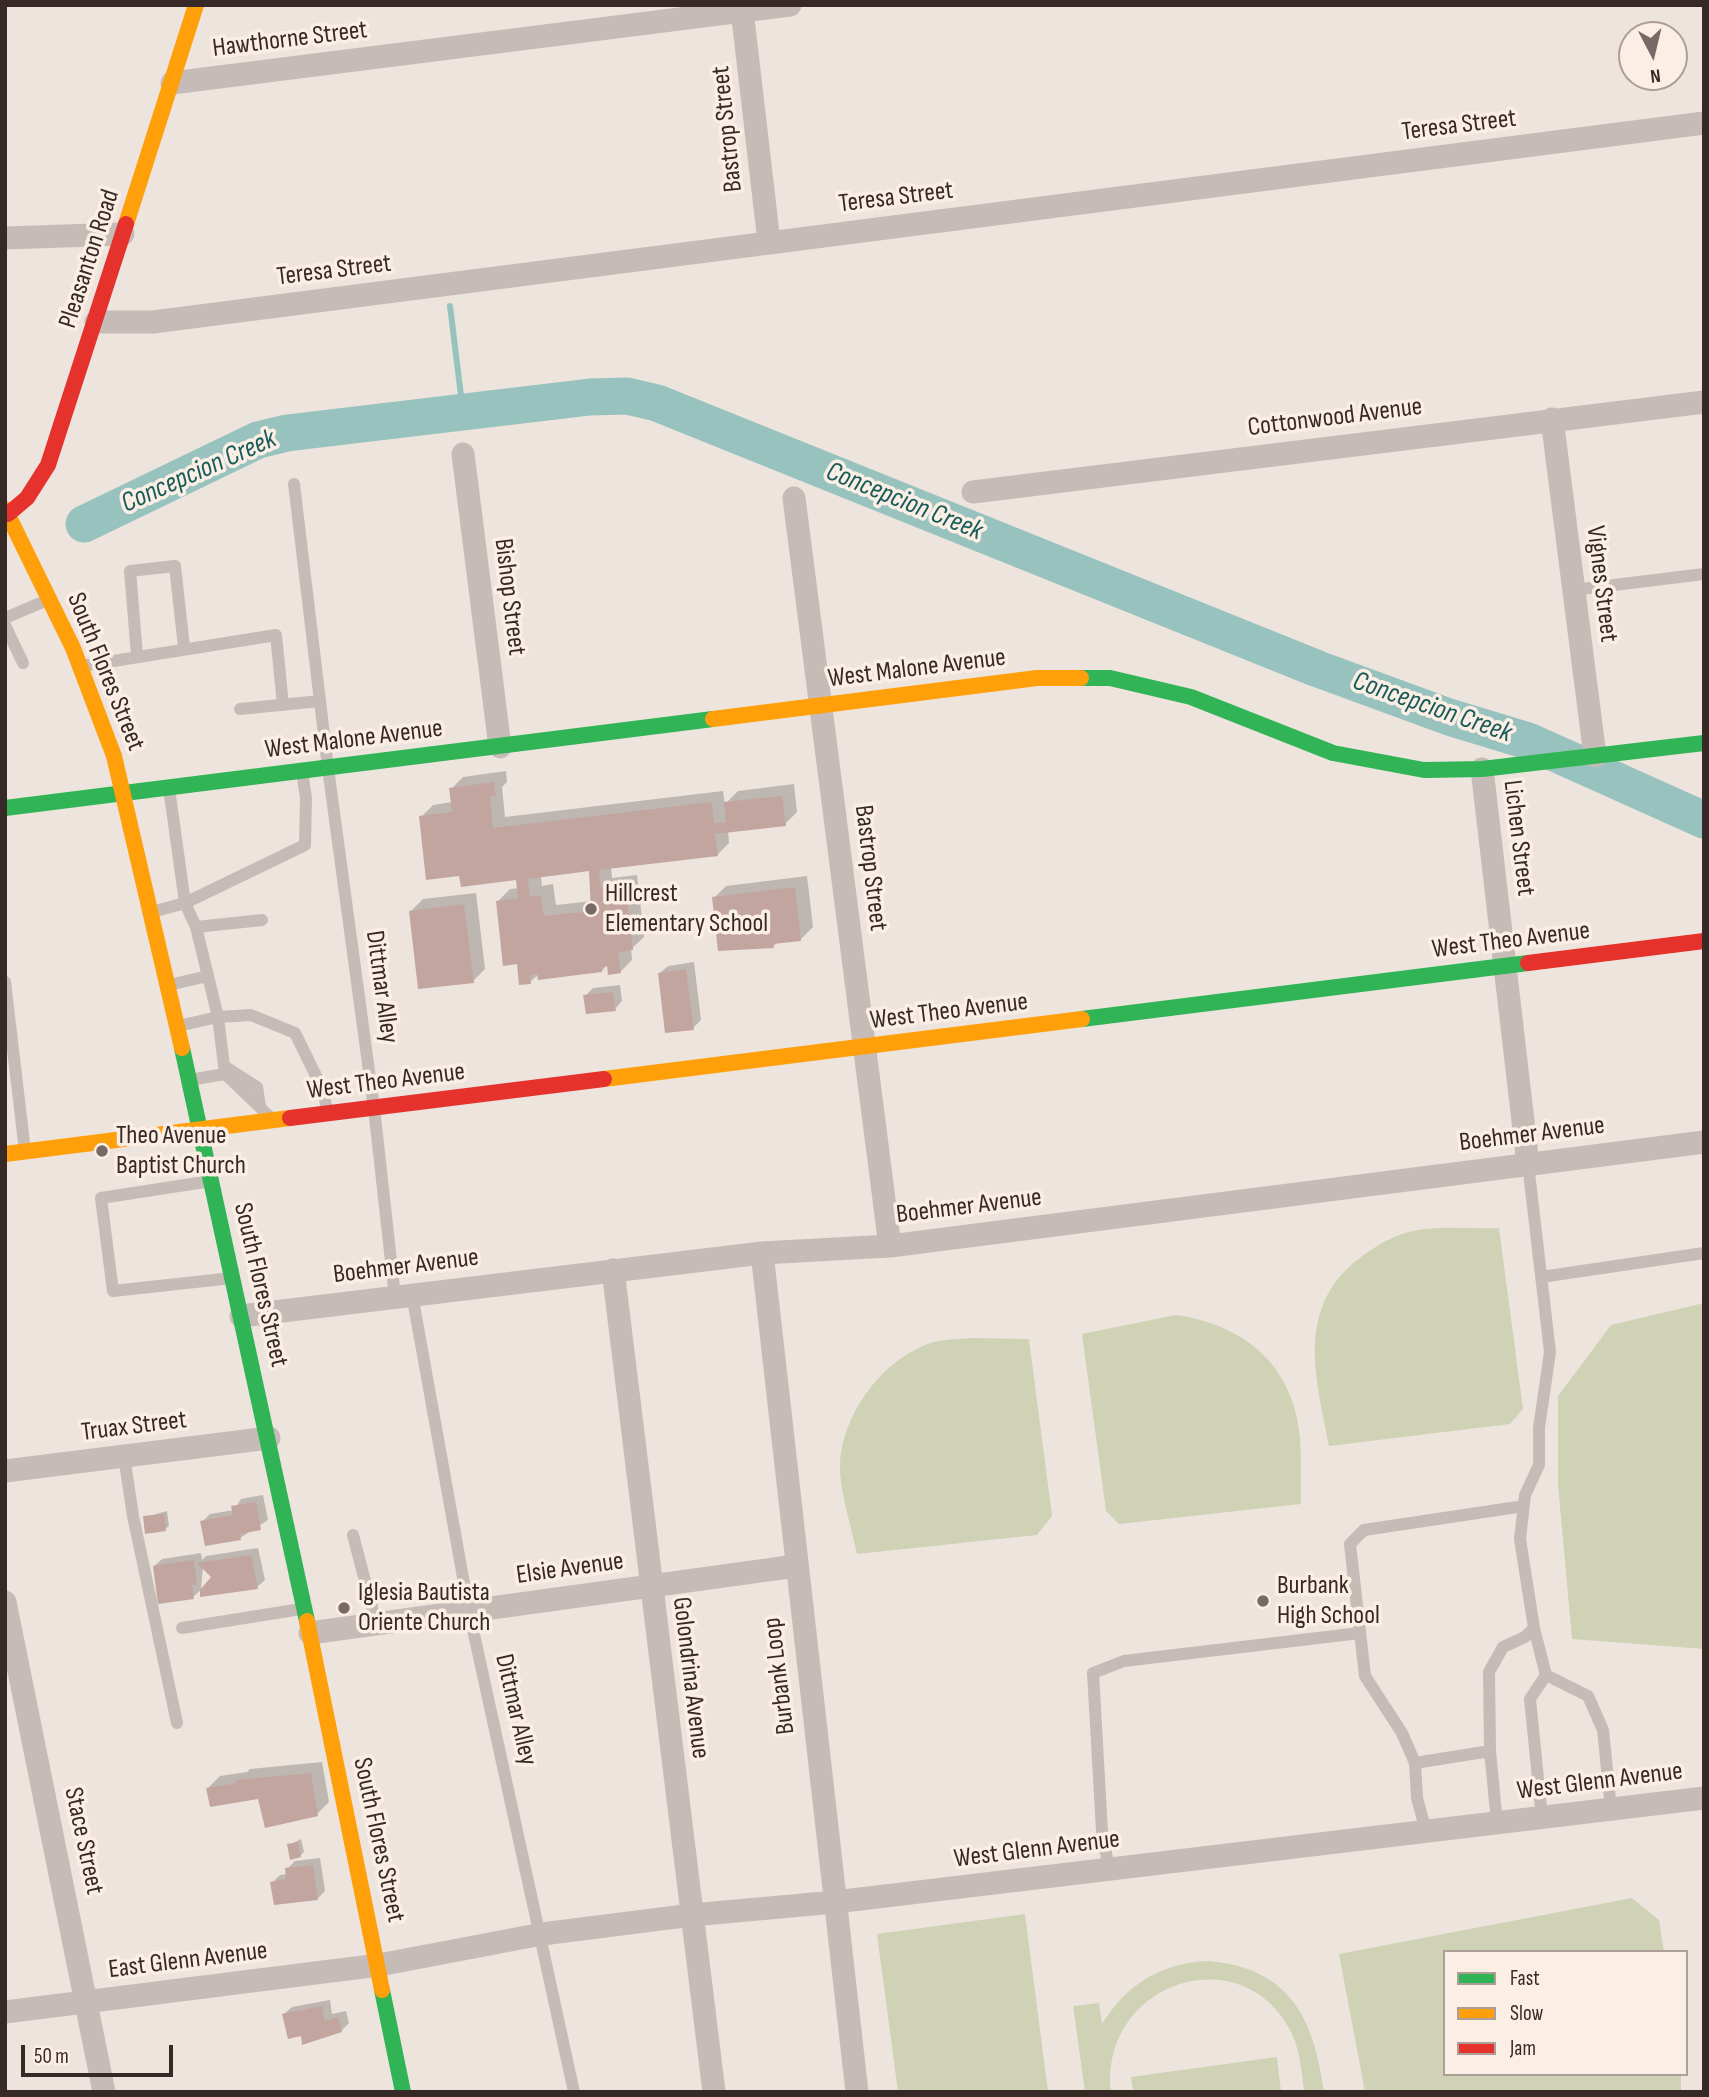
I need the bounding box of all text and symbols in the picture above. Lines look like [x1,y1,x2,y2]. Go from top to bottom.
street label: Hawthorne Street [211,15,369,65]
north arrow [1618,21,1688,91]
text: N [1649,63,1662,87]
street label: Bastrop Street [706,64,750,194]
street label: Teresa Street [1400,104,1518,148]
street label: Teresa Street [837,176,955,220]
street label: Pleasanton Road [53,186,127,332]
street label: Teresa Street [275,249,393,293]
street label: Cottonwood Avenue [1246,392,1424,444]
water label: Concepcion Creek [116,423,282,521]
water label: Concepcion Creek [821,455,987,549]
street label: Vignes Street [1578,524,1624,644]
street label: Bishop Street [486,537,532,657]
street label: South Flores Street [59,589,151,755]
street label: West Malone Avenue [826,643,1008,695]
water label: Concepcion Creek [1348,665,1516,751]
street label: West Malone Avenue [263,714,445,766]
street label: Lichen Street [1495,778,1541,898]
street label: Bastrop Street [847,803,893,933]
place label: Hillcrest Elementary School [605,878,768,940]
marker: Hillcrest Elementary School [583,901,599,917]
street label: West Theo Avenue [1430,916,1592,966]
street label: Dittmar Alley [358,929,404,1045]
street label: West Theo Avenue [868,987,1030,1037]
street label: West Theo Avenue [305,1057,467,1107]
street label: Boehmer Avenue [1458,1111,1606,1159]
place label: Theo Avenue Baptist Church [116,1120,246,1182]
marker: Theo Avenue Baptist Church [94,1143,110,1159]
street label: Boehmer Avenue [895,1183,1043,1231]
street label: South Flores Street [226,1200,294,1370]
street label: Boehmer Avenue [332,1243,480,1291]
street label: Truax Street [80,1405,188,1449]
street label: Elsie Avenue [514,1546,626,1592]
place label: Burbank High School [1277,1570,1380,1632]
place label: Iglesia Bautista Oriente Church [358,1577,490,1638]
marker: Burbank High School [1255,1593,1271,1609]
street label: Golondrina Avenue [665,1595,715,1761]
marker: Iglesia Bautista Oriente Church [336,1600,352,1616]
street label: Burbank Loop [757,1616,803,1736]
street label: Dittmar Alley [487,1651,543,1769]
street label: South Flores Street [345,1755,411,1925]
street label: West Glenn Avenue [1515,1756,1685,1808]
street label: Stace Street [56,1785,110,1897]
street label: West Glenn Avenue [952,1824,1122,1876]
street label: East Glenn Avenue [107,1936,269,1986]
legend [1443,1950,1688,2076]
text: Fast [1510,1966,1540,1991]
text: Slow [1510,2001,1543,2026]
scale bar [24,2030,177,2074]
text: Jam [1510,2036,1536,2061]
text: 50 m [34,2044,69,2069]

